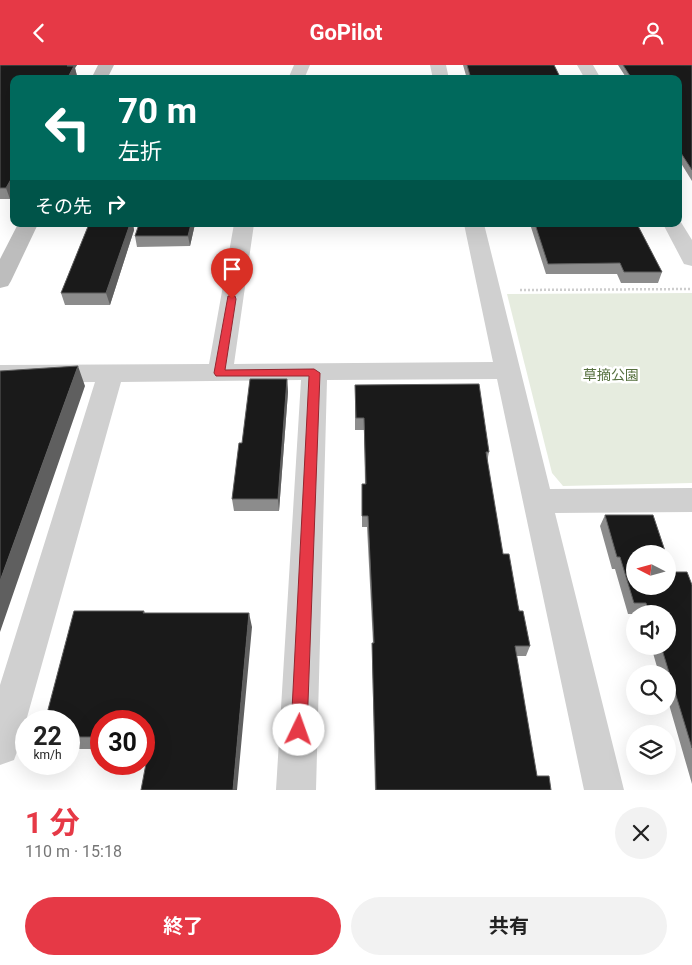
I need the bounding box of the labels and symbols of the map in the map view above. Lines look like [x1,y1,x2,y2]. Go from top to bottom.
pin [211,248,253,299]
park label: 草摘公園 [583,367,639,383]
north arrow [626,545,676,595]
position arrow [272,703,324,755]
speed limit sign: 30 [90,710,155,775]

